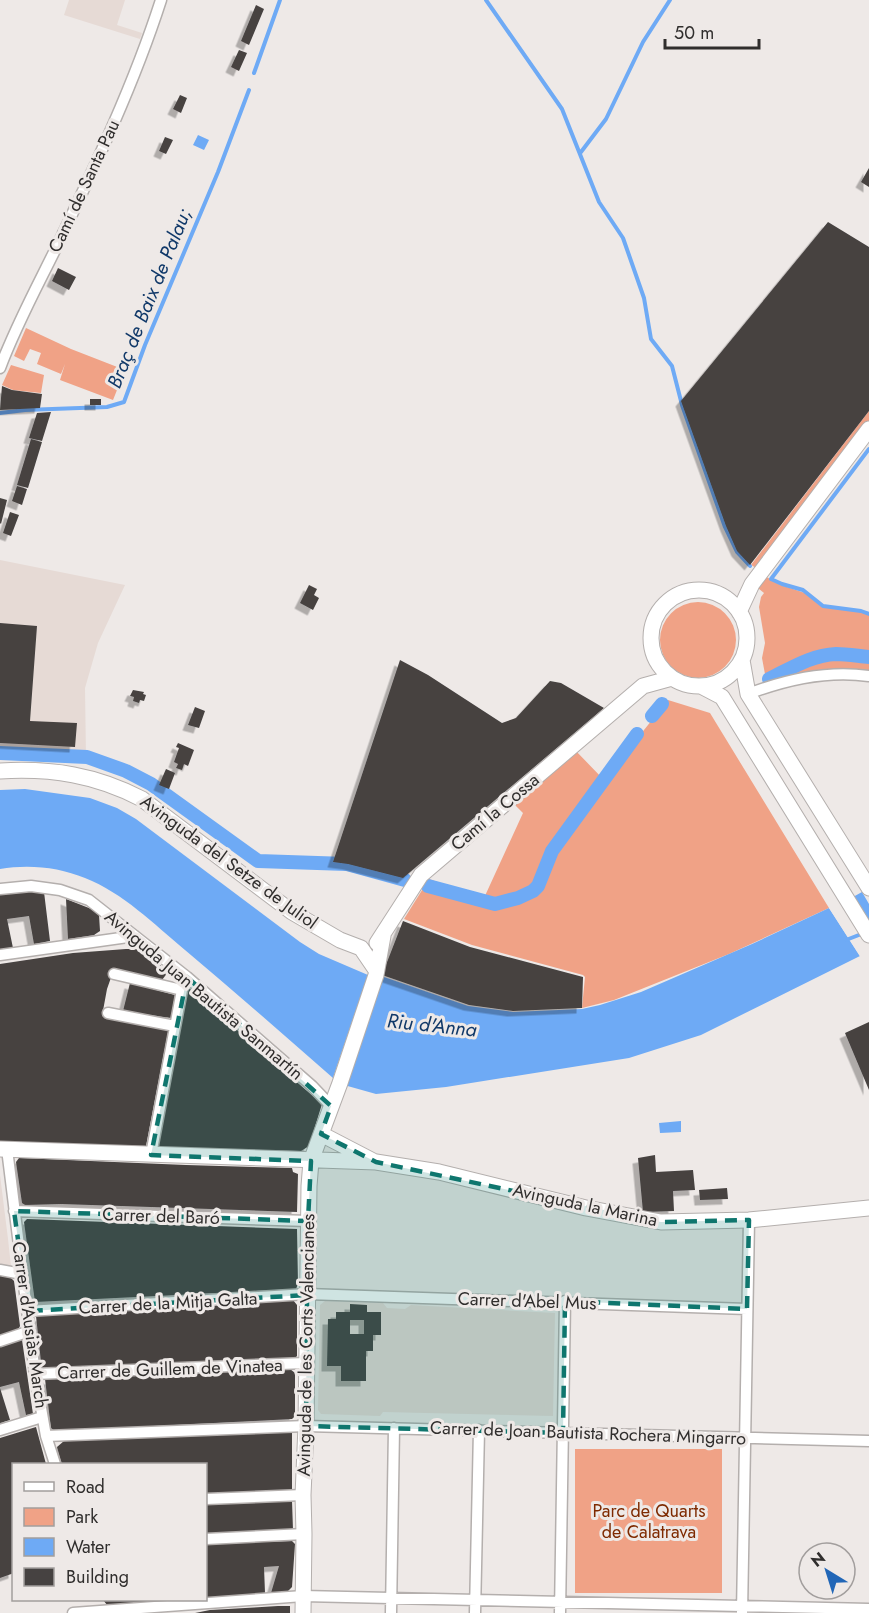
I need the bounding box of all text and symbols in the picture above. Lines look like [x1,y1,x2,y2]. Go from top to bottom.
scale bar [665,12,760,50]
text: 50 m [674,20,714,46]
street label: Camí de Santa Pau [42,115,126,257]
water label: Braç de Baix de Palau; [100,204,199,393]
street label: Camí la Cossa [445,767,545,857]
street label: Avinguda del Setze de Juliol [135,789,323,935]
street label: Avinguda Juan Bautista Sanmartín [99,904,309,1086]
water label: Riu d'Anna [386,1006,478,1045]
street label: Avinguda la Marina [510,1177,660,1233]
street label: Carrer del Baró [102,1201,220,1231]
street label: Avinguda de les Corts Valencianes [291,1213,321,1477]
street label: Carrer d'Ausiàs March [5,1240,55,1410]
street label: Carrer de la Mitja Galta [78,1285,258,1321]
street label: Carrer d'Abel Mus [457,1286,597,1316]
street label: Carrer de Guillem de Vinatea [57,1352,283,1386]
street label: Carrer de Joan Bautista Rochera Mingarro [430,1414,747,1452]
legend [12,1463,207,1601]
text: Road [66,1474,105,1500]
park label: Parc de Quarts de Calatrava [593,1498,705,1545]
text: Park [66,1504,98,1530]
text: Water [66,1534,111,1560]
north arrow [797,1541,857,1601]
text: N [806,1547,830,1573]
text: Building [66,1564,129,1590]

